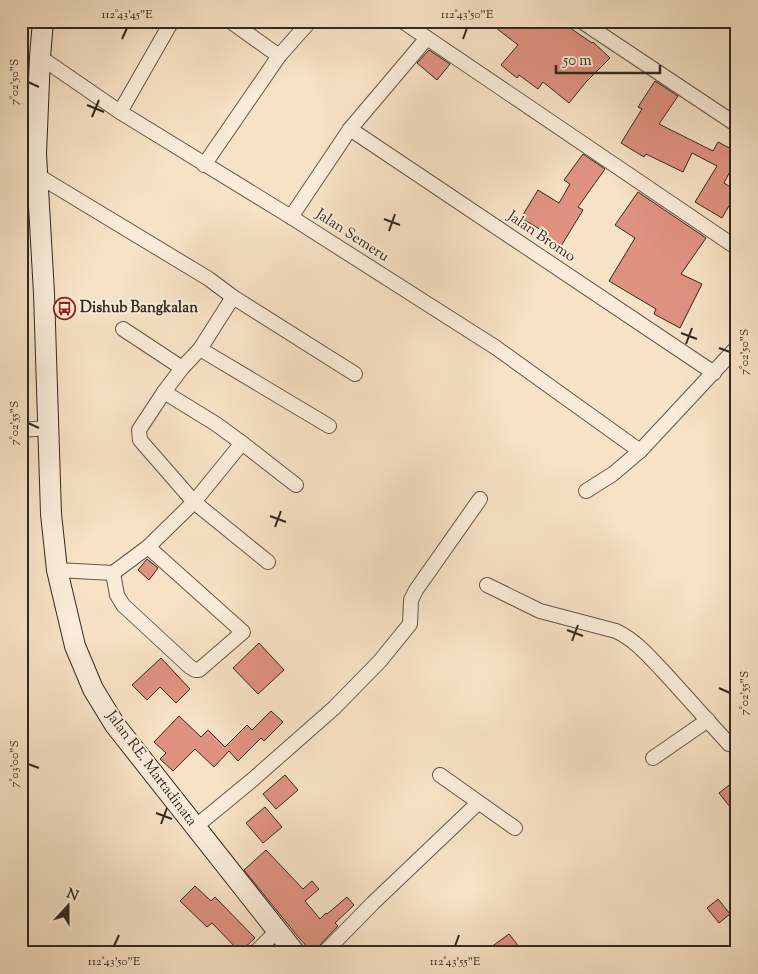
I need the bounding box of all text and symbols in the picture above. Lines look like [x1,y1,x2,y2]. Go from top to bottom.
text: 112°43'45"E [101,6,153,24]
text: 112°43'50"E [441,6,494,24]
scale bar [556,42,659,74]
text: 50 m [562,51,592,72]
text: 7°02'50"S [6,59,24,105]
street label: Jalan Semeru [310,204,393,268]
street label: Jalan Bromo [502,206,579,268]
bus stop icon: Dishub Bangkalan [52,296,76,320]
place label: Dishub Bangkalan [80,298,198,319]
text: 7°02'50"S [736,329,754,375]
text: 7°02'55"S [6,401,24,445]
text: 7°02'55"S [736,671,754,715]
street label: Jalan RE. Martadinata [100,706,201,831]
text: 7°03'00"S [6,740,24,788]
north arrow [42,882,92,932]
text: N [63,884,81,907]
text: 112°43'50"E [88,953,141,971]
text: 112°43'55"E [430,953,481,971]

